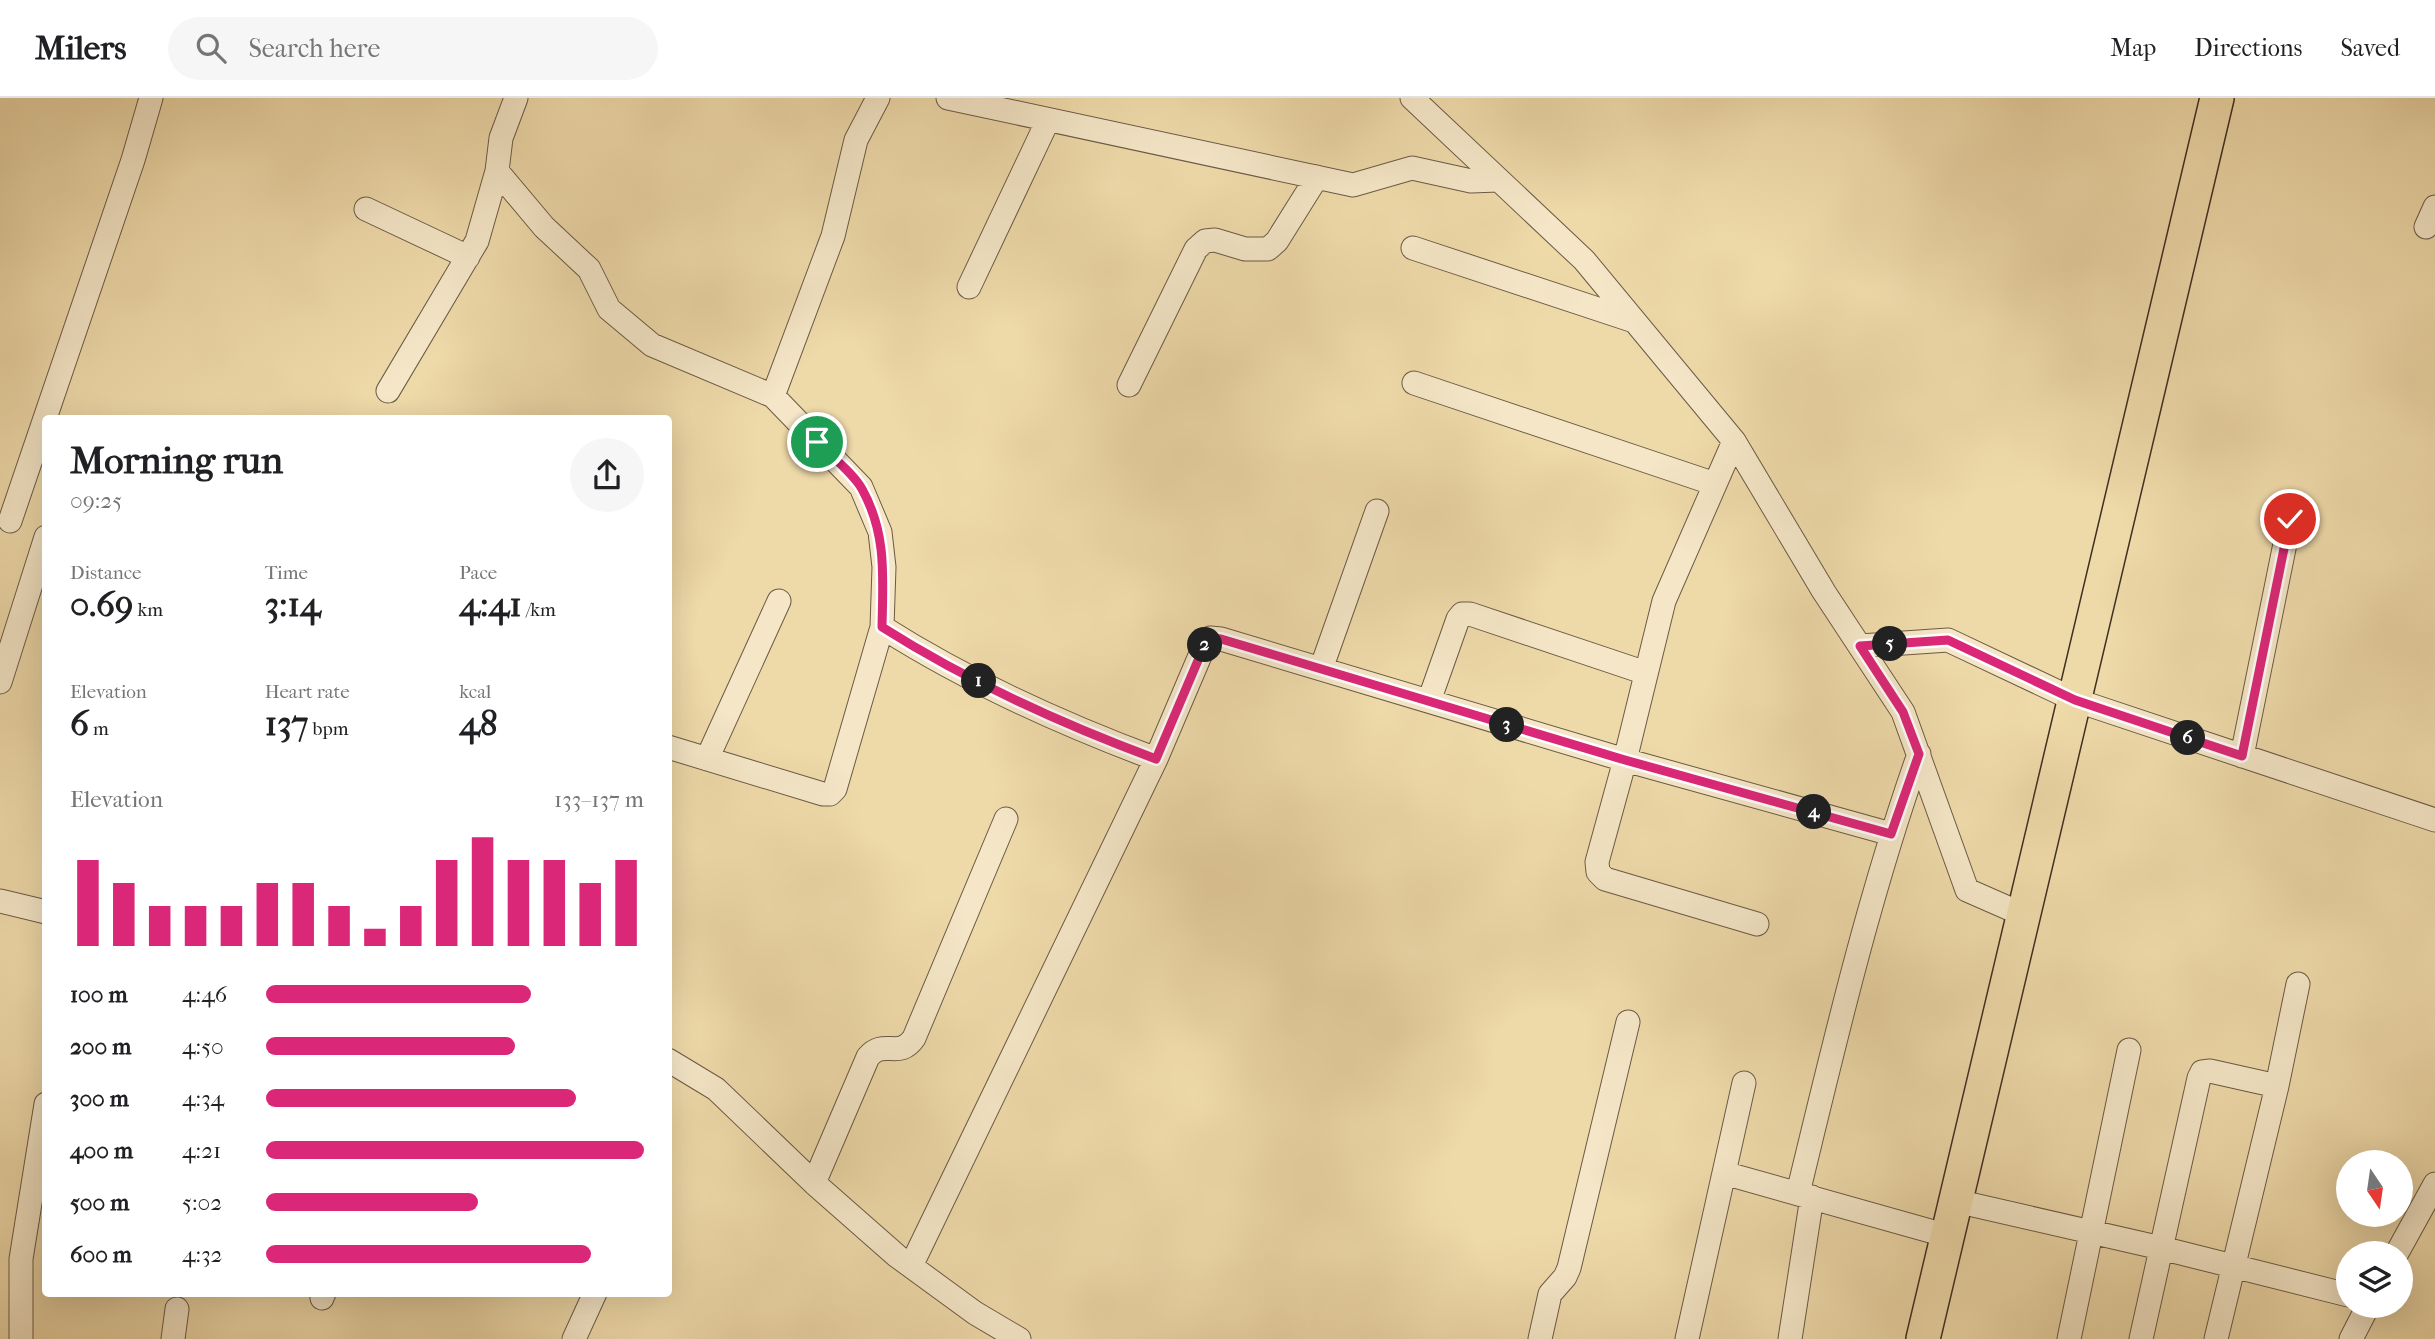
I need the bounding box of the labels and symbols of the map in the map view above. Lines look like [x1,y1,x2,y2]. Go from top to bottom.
pin [787,412,847,472]
pin [2260,489,2320,549]
pin: 5 [1872,626,1908,662]
pin: 2 [1188,628,1222,662]
pin: 1 [962,664,996,698]
pin: 3 [1490,708,1524,742]
pin: 6 [2170,720,2206,756]
pin: 4 [1797,794,1832,830]
north arrow [2336,1150,2413,1227]

